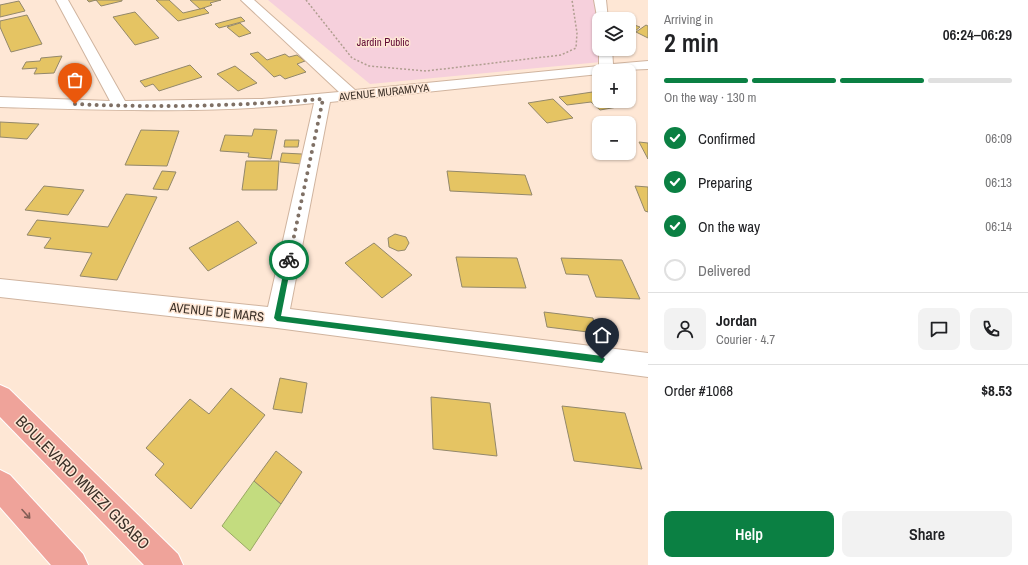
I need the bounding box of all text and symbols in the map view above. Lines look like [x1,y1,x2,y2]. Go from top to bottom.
text: Arriving in [664,11,713,28]
map controls [592,12,636,160]
button: layers [592,12,636,56]
text: 06:24–06:29 [943,24,1012,45]
text: 2 min [664,25,719,60]
park label: Jardin Public [357,35,410,49]
pin [58,63,92,104]
button: + [592,64,636,108]
icon: bag [64,69,86,91]
street label: AVENUE MURAMVYA [337,80,431,104]
text: On the way · 130 m [664,89,756,106]
button: − [592,116,636,160]
icon: check [664,127,686,149]
text: Confirmed [698,128,755,149]
text: 06:09 [985,130,1012,147]
icon: check [664,171,686,193]
text: Preparing [698,172,752,193]
text: 06:13 [985,174,1012,191]
icon: check [664,215,686,237]
text: On the way [698,216,760,237]
text: 06:14 [985,218,1012,235]
courier [269,240,309,280]
icon: bike [278,249,300,271]
text: Delivered [698,260,751,281]
street label: AVENUE DE MARS [168,298,265,325]
button: person [664,308,706,350]
button: chat [918,308,960,350]
button: phone [970,308,1012,350]
text: Jordan [716,310,757,331]
pin [585,318,619,359]
icon: home [591,324,613,346]
text: Courier · 4.7 [716,331,775,348]
text: Order #1068 [664,380,733,401]
text: $8.53 [981,380,1012,401]
street label: BOULEVARD MWEZI GISABO [11,410,155,554]
one-way arrow [21,508,30,518]
button: Help [664,511,834,557]
button: Share [842,511,1012,557]

